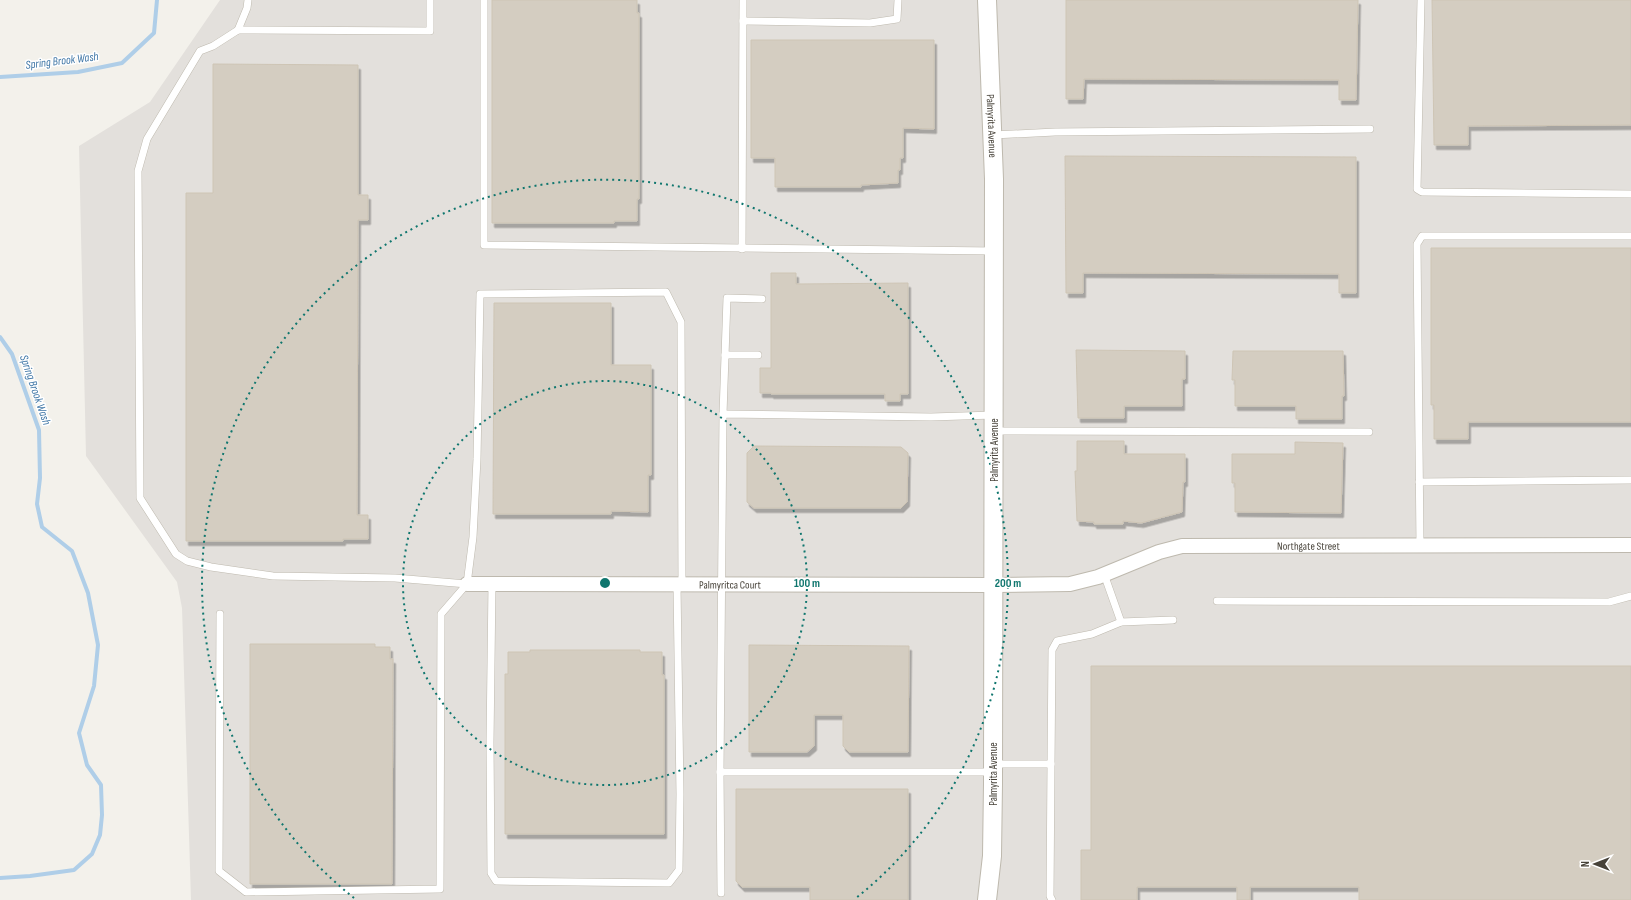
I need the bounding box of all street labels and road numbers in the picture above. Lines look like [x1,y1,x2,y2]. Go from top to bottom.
street label: Palmyrita Avenue [984,94,1000,158]
street label: Palmyrita Avenue [988,418,1001,482]
street label: Northgate Street [1277,539,1340,552]
street label: Palmyritca Court [699,578,762,591]
street label: Palmyrita Avenue [987,742,1000,806]

